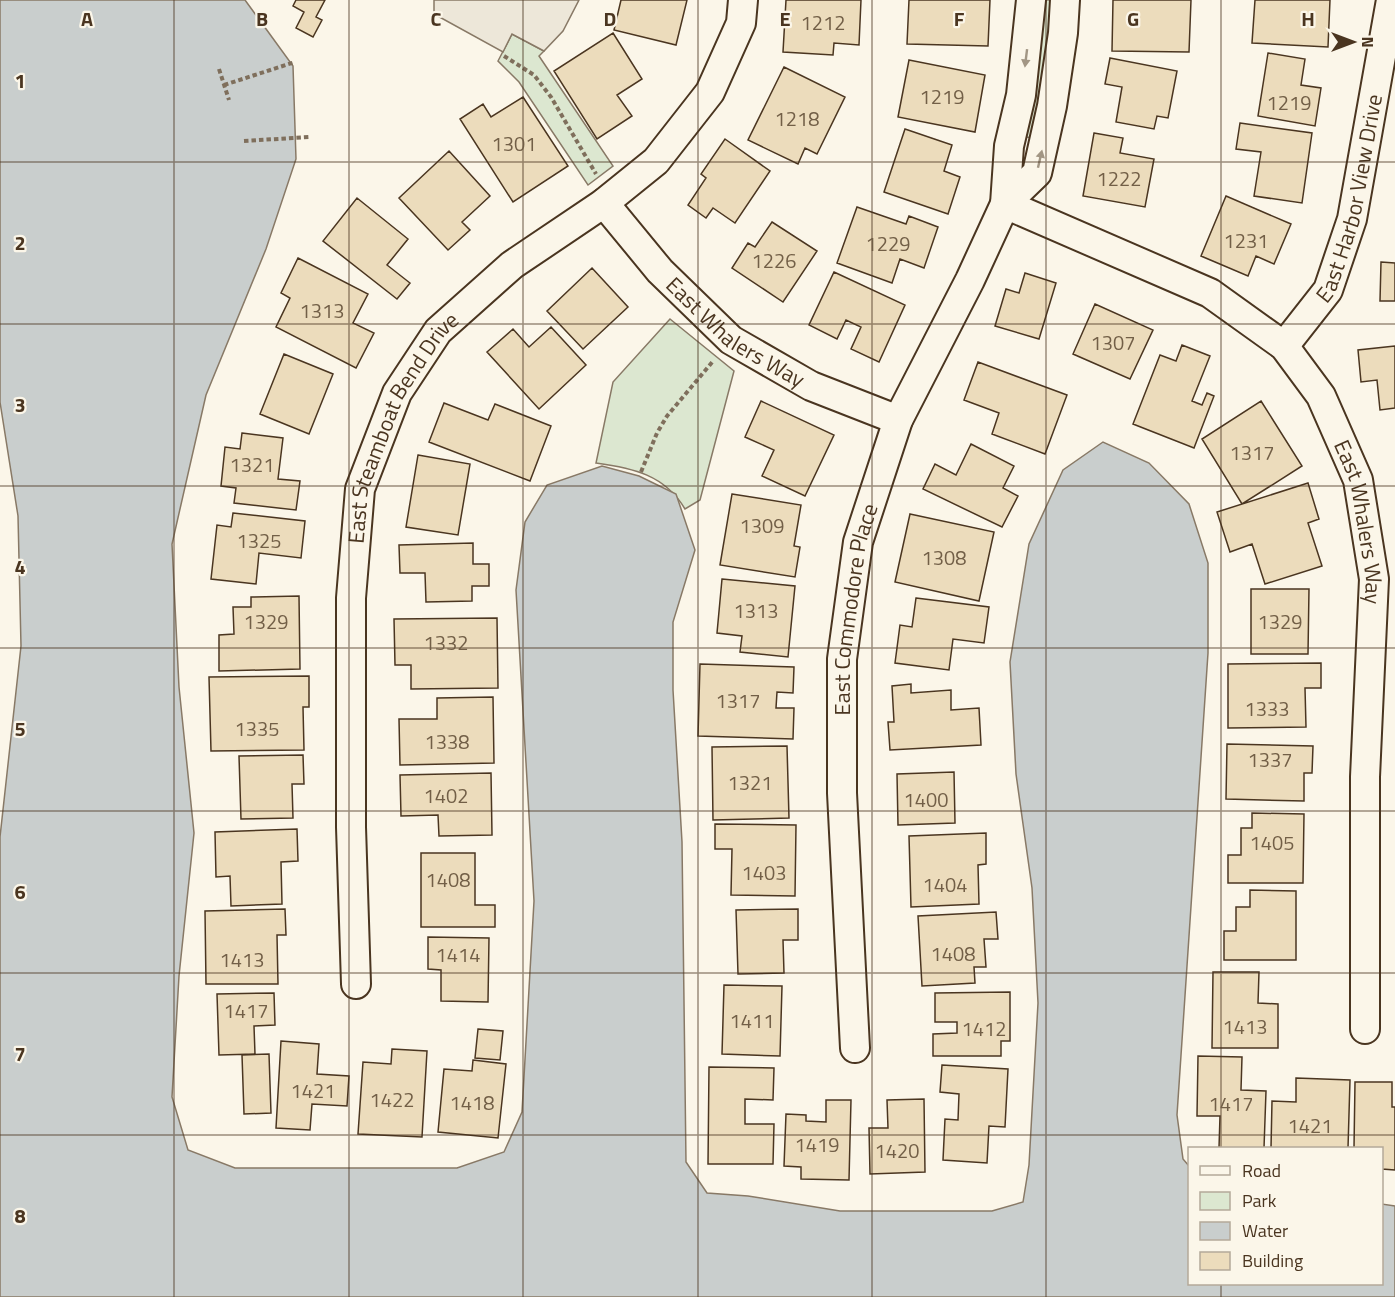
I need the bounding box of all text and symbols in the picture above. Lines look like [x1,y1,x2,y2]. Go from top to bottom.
text: A [81,3,93,34]
text: B [256,3,268,34]
text: C [431,3,442,34]
text: D [604,3,616,34]
text: E [779,3,791,34]
text: F [954,3,965,34]
text: G [1127,3,1139,34]
text: H [1301,3,1315,34]
house number: 1212 [801,7,845,38]
north arrow [1323,12,1383,72]
text: N [1356,36,1380,48]
one-way arrow [1021,49,1031,68]
text: 1 [14,65,26,96]
house number: 1219 [920,81,964,112]
house number: 1219 [1267,87,1311,118]
street label: East Harbor View Drive [1307,91,1391,310]
house number: 1218 [775,103,819,134]
house number: 1301 [492,128,536,159]
one-way arrow [1036,149,1045,168]
house number: 1222 [1097,163,1141,194]
house number: 1231 [1224,225,1268,256]
text: 2 [14,227,26,258]
house number: 1229 [866,228,910,259]
house number: 1226 [752,245,796,276]
street label: East Whalers Way [658,268,812,396]
house number: 1313 [300,295,344,326]
street label: East Steamboat Bend Drive [339,303,466,545]
house number: 1307 [1091,327,1135,358]
text: 3 [14,389,26,420]
street label: East Whalers Way [1325,434,1391,605]
house number: 1317 [1230,437,1274,468]
house number: 1321 [230,449,274,480]
street label: East Commodore Place [825,499,887,715]
house number: 1309 [740,510,784,541]
house number: 1325 [237,525,281,556]
house number: 1308 [922,542,966,573]
text: 4 [14,551,26,582]
house number: 1313 [734,595,778,626]
house number: 1329 [244,606,288,637]
house number: 1329 [1258,606,1302,637]
house number: 1332 [424,627,468,658]
house number: 1317 [716,685,760,716]
house number: 1333 [1245,693,1289,724]
text: 5 [14,713,26,744]
house number: 1335 [235,713,279,744]
house number: 1338 [425,726,469,757]
house number: 1337 [1248,744,1292,775]
house number: 1321 [728,767,772,798]
house number: 1402 [424,780,468,811]
house number: 1400 [904,784,948,815]
house number: 1405 [1250,827,1294,858]
house number: 1403 [742,857,786,888]
house number: 1408 [426,864,470,895]
house number: 1404 [923,869,967,900]
text: 6 [14,876,26,907]
house number: 1408 [931,938,975,969]
house number: 1414 [436,939,480,970]
house number: 1413 [220,944,264,975]
house number: 1417 [224,995,268,1026]
house number: 1411 [730,1005,774,1036]
house number: 1413 [1223,1011,1267,1042]
house number: 1412 [962,1013,1006,1044]
text: 7 [14,1038,26,1069]
house number: 1421 [291,1075,335,1106]
house number: 1422 [370,1084,414,1115]
house number: 1418 [450,1087,494,1118]
house number: 1417 [1209,1088,1253,1119]
house number: 1421 [1288,1110,1332,1141]
house number: 1419 [795,1129,839,1160]
house number: 1420 [875,1135,919,1166]
legend [1188,1147,1383,1285]
text: Road [1242,1157,1281,1184]
text: Park [1242,1187,1277,1214]
text: 8 [14,1200,26,1231]
text: Water [1242,1217,1288,1244]
text: Building [1242,1247,1303,1274]

